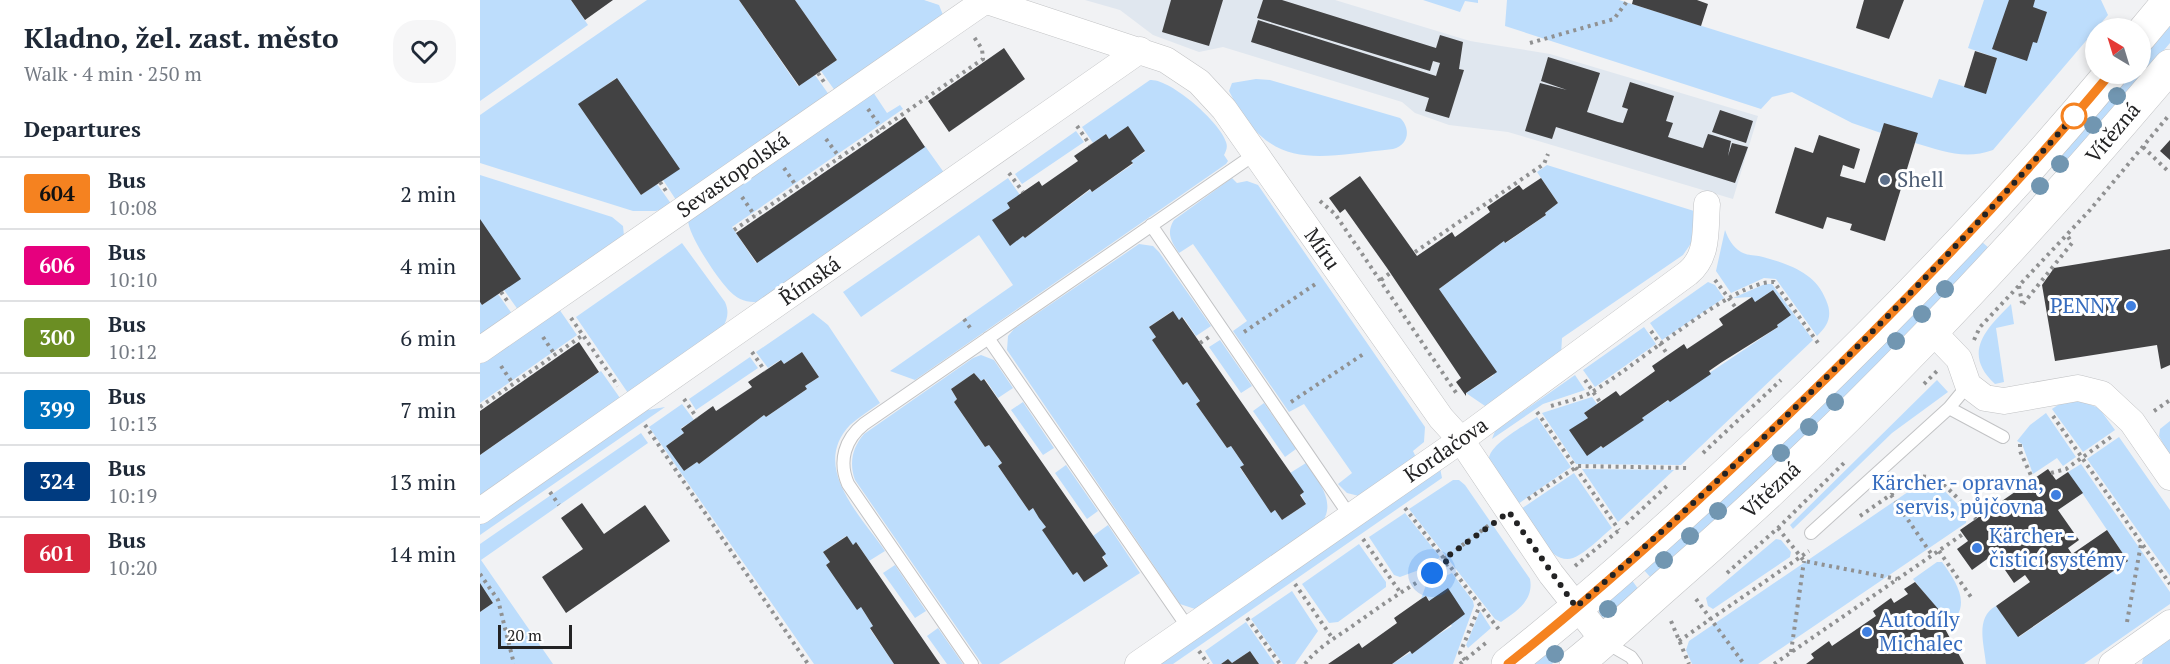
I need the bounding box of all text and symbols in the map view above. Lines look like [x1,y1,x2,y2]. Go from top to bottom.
north arrow [2085,18,2151,84]
map controls [2085,18,2151,84]
text: Kladno, žel. zast. město [24,19,339,56]
button: heart [393,20,456,83]
text: Walk · 4 min · 250 m [24,60,202,87]
street label: Vítězná [2079,96,2146,169]
unlabelled marker [2061,103,2087,129]
text: Departures [24,114,141,143]
street label: Sevastopolská [671,125,795,223]
text: Bus [108,165,146,194]
place label: Shell [1897,165,1944,193]
marker: Shell [1878,173,1892,187]
text: 604 [39,179,75,207]
text: 2 min [400,179,456,208]
text: 10:08 [108,194,157,221]
street label: Míru [1299,222,1347,275]
text: Bus [108,237,146,266]
street label: Římská [773,249,846,311]
text: 606 [39,251,75,279]
text: 4 min [400,251,456,280]
text: 10:10 [108,266,157,293]
place label: PENNY [2050,291,2119,319]
marker: PENNY [2124,299,2138,313]
text: Bus [108,309,146,338]
text: 300 [39,323,75,351]
text: 6 min [400,323,456,352]
text: 10:12 [108,338,157,365]
text: Bus [108,381,146,410]
text: 399 [39,395,75,423]
text: 7 min [400,395,456,424]
text: 10:13 [108,410,157,437]
street label: Kordačova [1398,410,1493,488]
text: Bus [108,453,146,482]
street label: Vítězná [1735,454,1806,524]
text: 324 [39,467,75,495]
text: 13 min [389,467,456,496]
place label: Kärcher - opravna, servis, půjčovna [1872,468,2044,520]
text: 10:19 [108,482,157,509]
marker: Kärcher - opravna, servis, půjčovna [2049,488,2063,502]
place label: Kärcher - čisticí systémy [1989,521,2126,573]
text: Bus [108,525,146,554]
text: 601 [39,539,75,567]
text: 14 min [389,539,456,568]
marker: Kärcher - čisticí systémy [1970,541,1984,555]
text: 10:20 [108,554,157,581]
your location [1417,558,1447,588]
place label: Autodíly Michalec [1879,605,1963,657]
scale bar [498,622,572,650]
text: 20 m [507,624,542,646]
marker: Autodíly Michalec [1860,625,1874,639]

